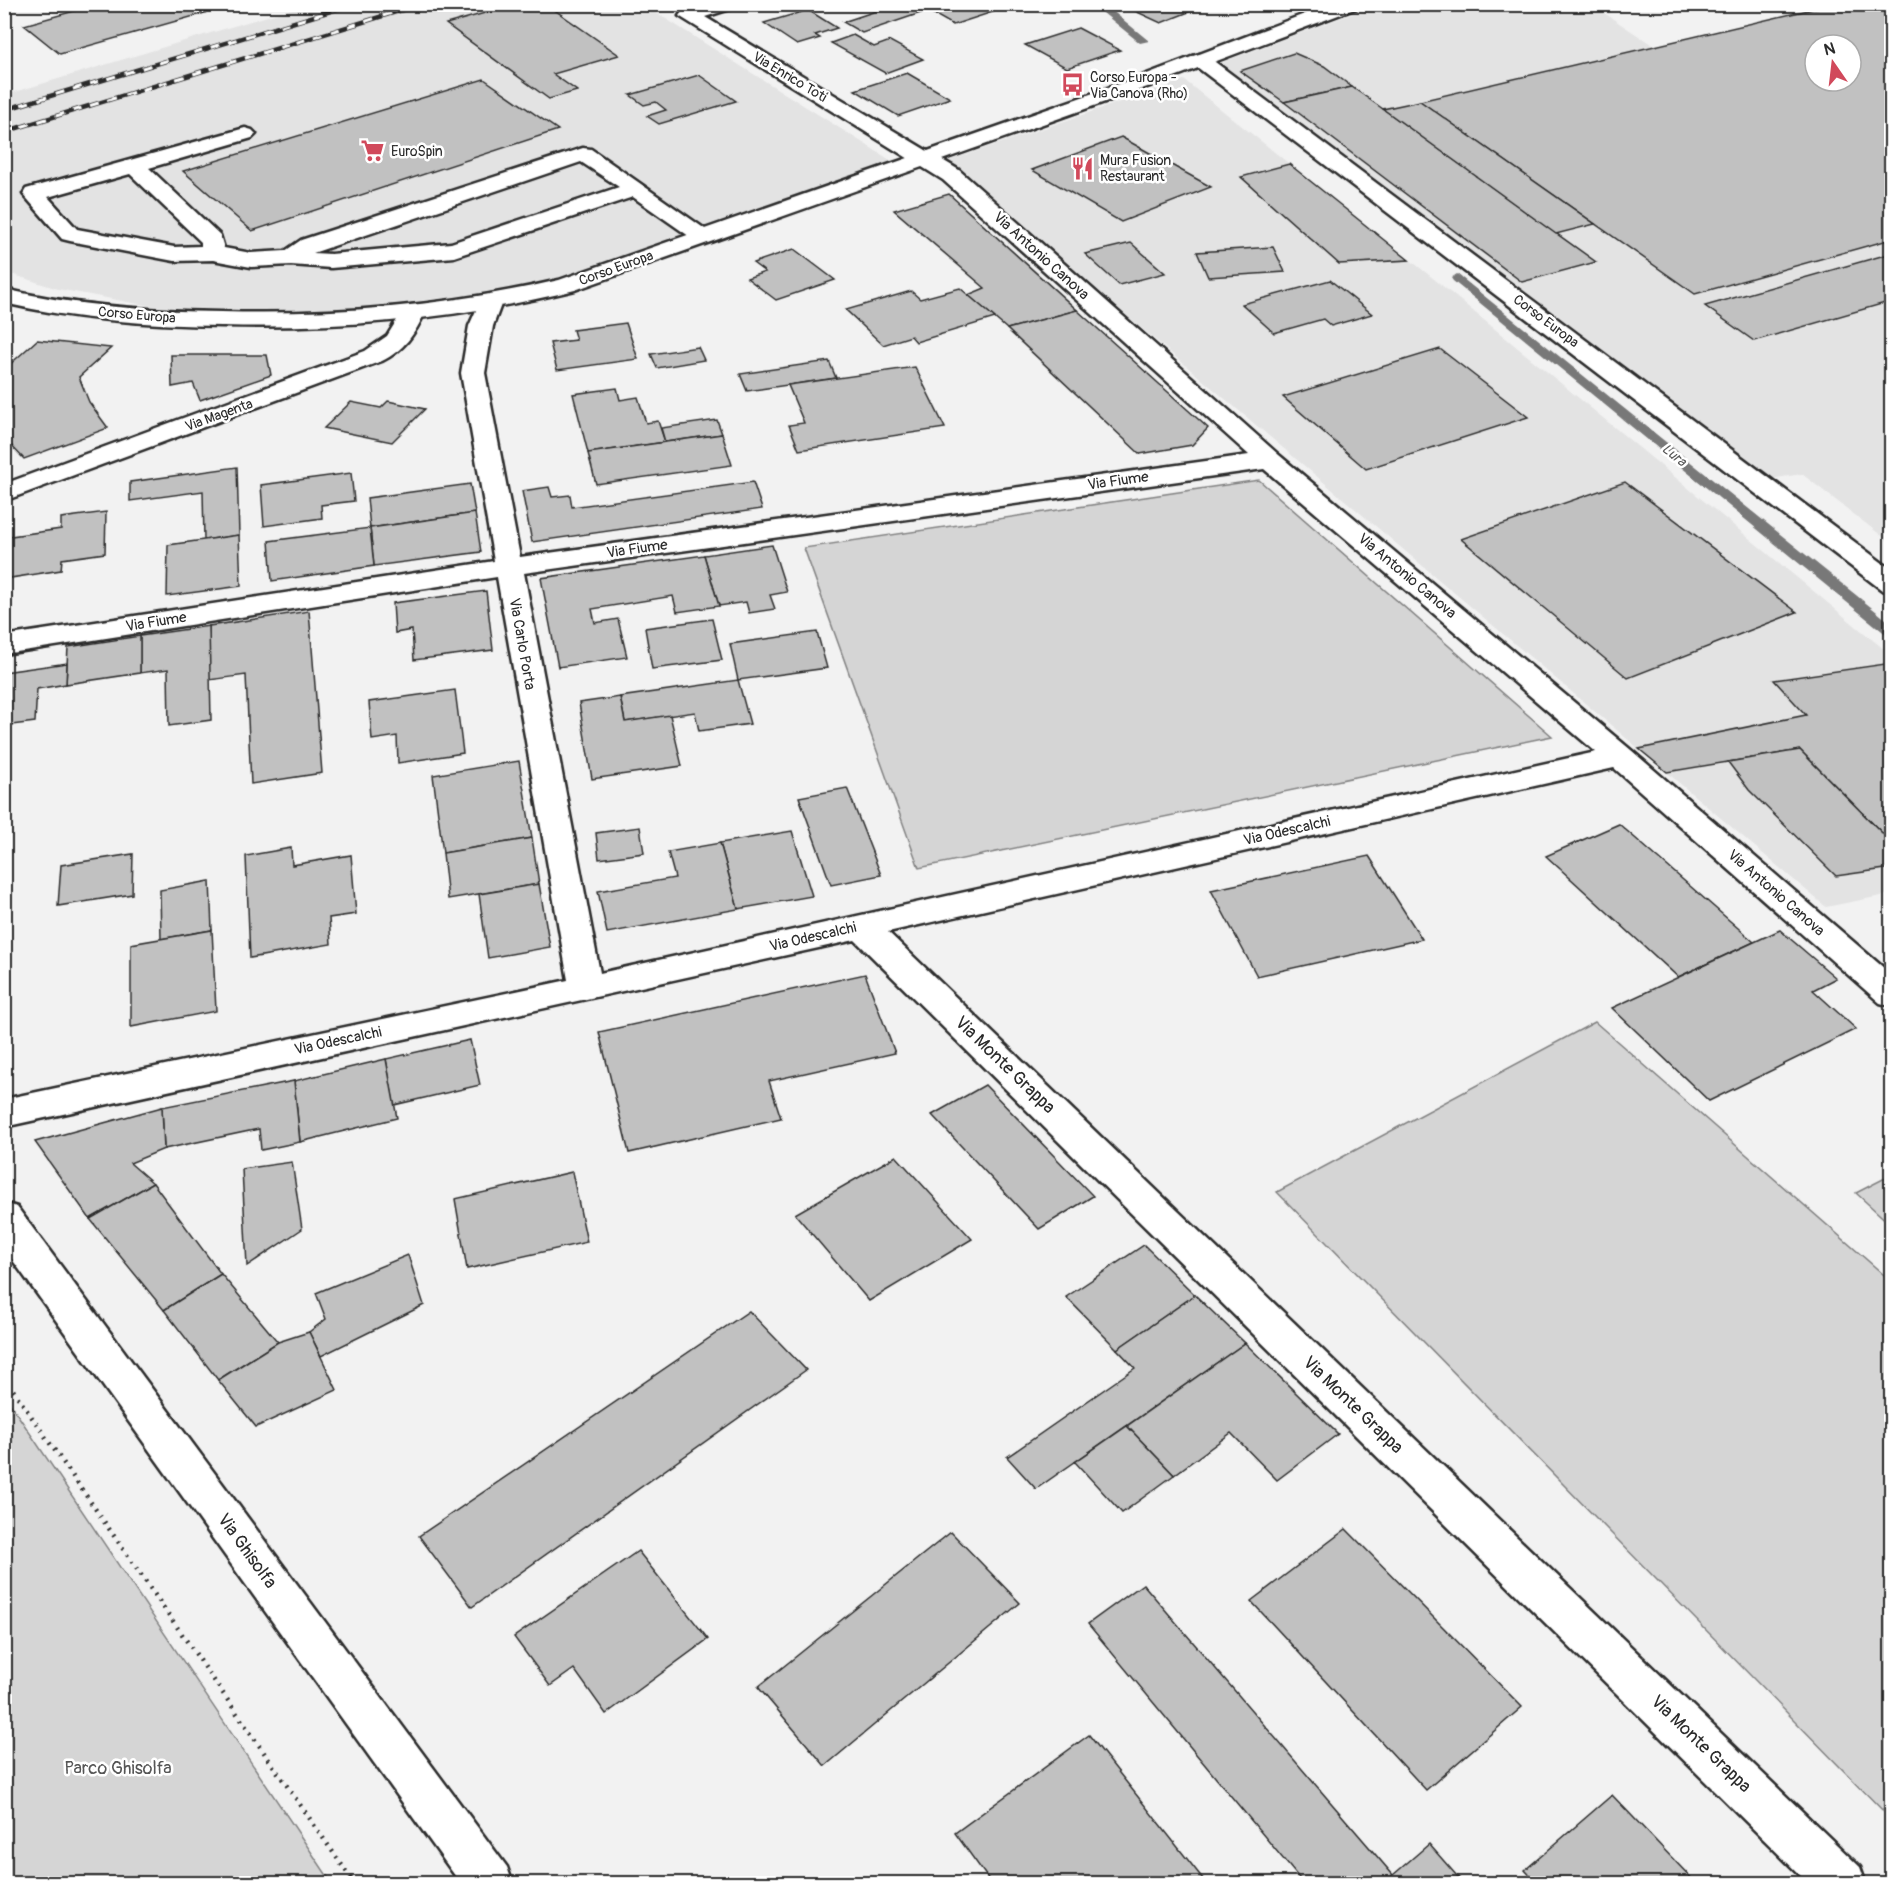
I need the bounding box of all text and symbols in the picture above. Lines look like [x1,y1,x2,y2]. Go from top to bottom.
north arrow [1803,33,1863,93]
text: N [1822,38,1837,60]
street label: Via Enrico Toti [750,48,831,106]
place label: Corso Europa - Via Canova (Rho) [1090,69,1188,102]
bus stop icon: Corso Europa - Via Canova (Rho) [1059,72,1085,98]
supermarket icon: EuroSpin [360,138,386,164]
place label: EuroSpin [391,143,443,160]
place label: Mura Fusion Restaurant [1100,152,1171,185]
restaurant icon: Mura Fusion Restaurant [1069,155,1095,181]
street label: Via Antonio Canova [989,208,1093,304]
street label: Corso Europa [577,247,655,289]
street label: Corso Europa [1510,291,1582,351]
street label: Corso Europa [98,303,176,327]
street label: Via Magenta [183,395,255,435]
water label: Lura [1658,440,1691,471]
street label: Via Fiume [1086,467,1150,495]
street label: Via Antonio Canova [1354,529,1460,623]
street label: Via Fiume [605,535,669,563]
street label: Via Carlo Porta [505,597,539,691]
street label: Via Fiume [124,608,188,636]
street label: Via Odescalchi [1242,812,1333,850]
street label: Via Antonio Canova [1723,846,1829,940]
street label: Via Odescalchi [768,918,859,956]
street label: Via Monte Grappa [950,1011,1060,1119]
street label: Via Odescalchi [293,1022,384,1060]
street label: Via Monte Grappa [1298,1351,1408,1459]
street label: Via Ghisolfa [212,1509,282,1593]
street label: Via Monte Grappa [1646,1690,1756,1798]
park label: Parco Ghisolfa [64,1757,172,1780]

